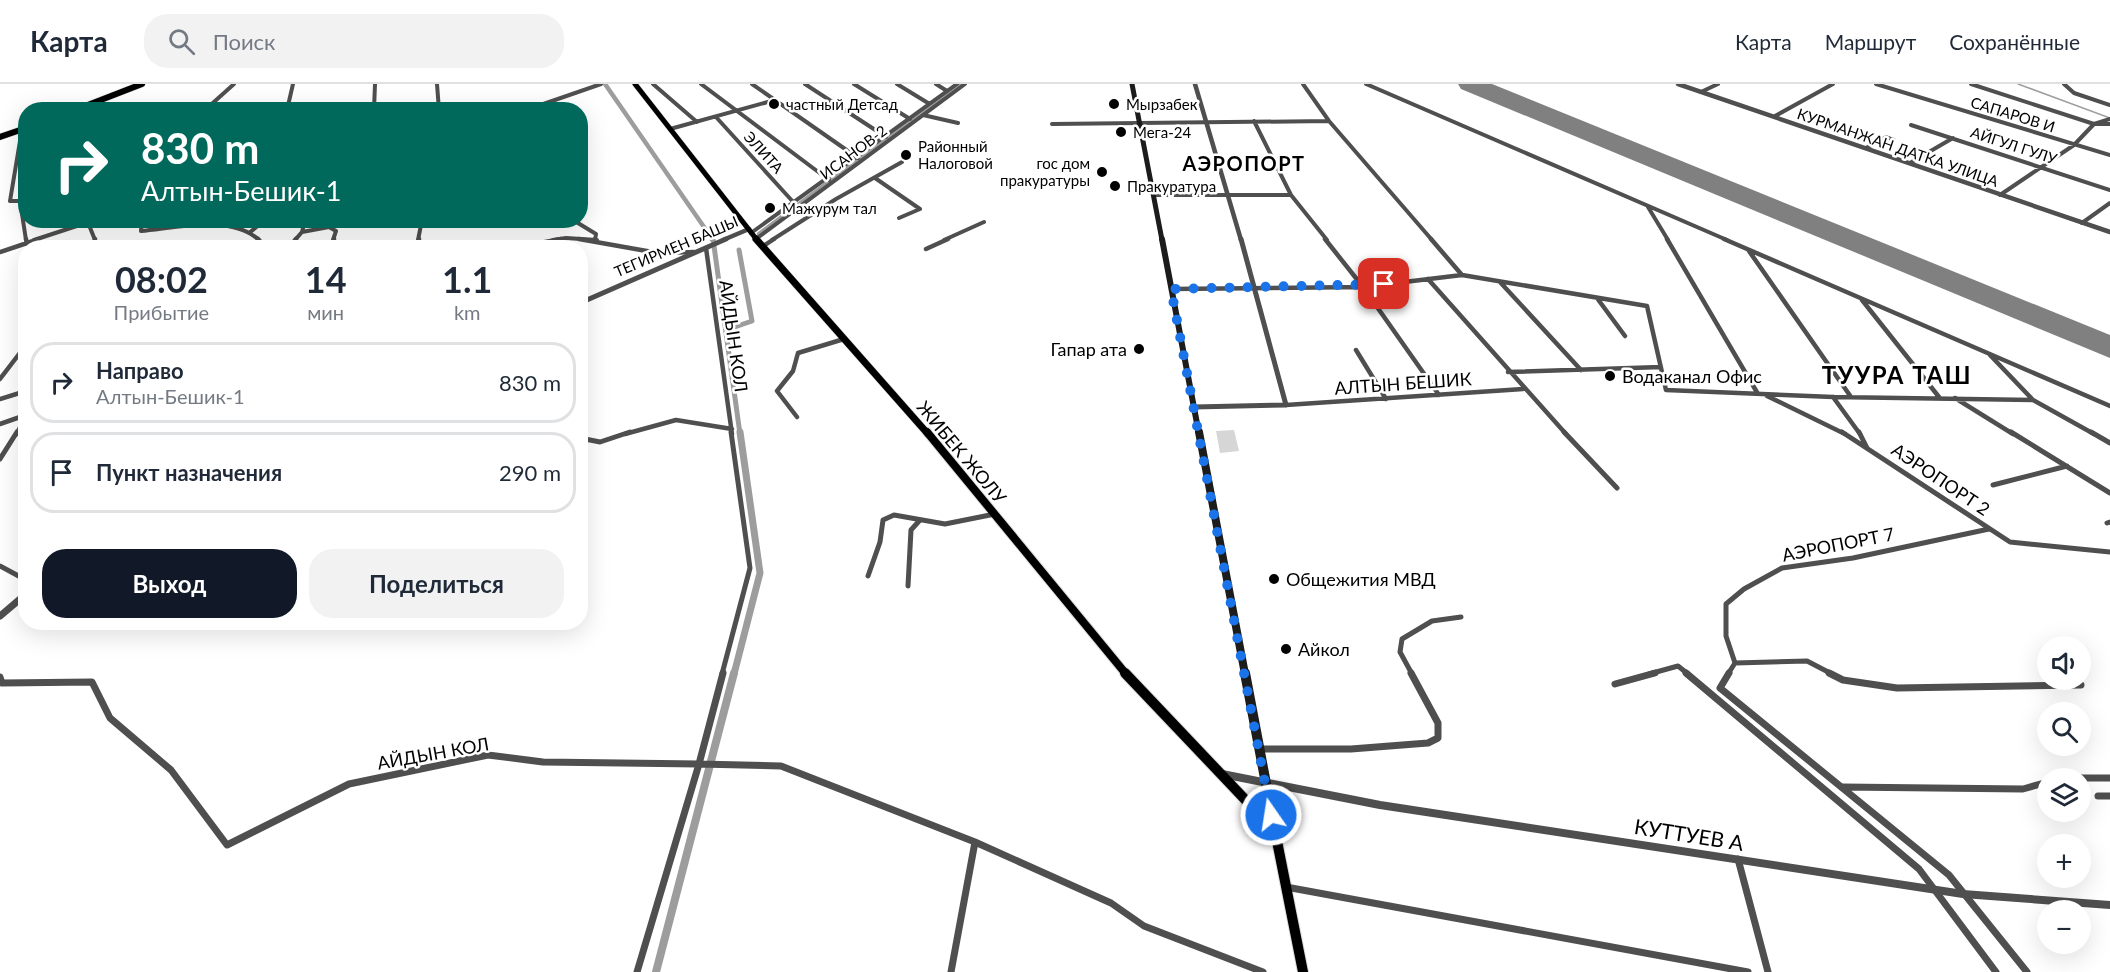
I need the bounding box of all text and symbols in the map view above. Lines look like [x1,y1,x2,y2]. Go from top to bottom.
search box [144,14,564,68]
text: Карта [30,24,108,58]
icon: search [165,25,198,58]
text: Поиск [213,28,276,55]
text: Карта [1735,29,1792,54]
text: Маршрут [1825,29,1916,54]
text: Сохранённые [1949,29,2080,54]
street label: САПАРОВ И [1969,93,2057,135]
place label: частный Детсад [786,95,898,113]
place label: Мырзабек [1126,95,1198,113]
marker: частный Детсад [767,97,781,111]
marker: Мырзабек [1107,97,1121,111]
street label: КУРМАНЖАН ДАТКА УЛИЦА [1795,104,2002,190]
street label: ИСАНОВ-2 [816,121,890,183]
text: 830 m [141,123,259,173]
place label: Мега-24 [1133,123,1191,141]
street label: АЙГУЛ ГУЛУ [1969,123,2060,168]
marker: Мега-24 [1114,125,1128,139]
icon: right [42,126,120,204]
street label: ЭЛИТА [741,127,788,177]
place label: Районный Налоговой [918,137,993,172]
marker: Районный Налоговой [899,148,913,162]
district label: АЭРОПОРТ [1181,151,1306,175]
place label: гос дом пракуратуры [1000,154,1090,189]
marker: гос дом пракуратуры [1095,165,1109,179]
text: Алтын-Бешик-1 [141,174,342,207]
place label: Пракуратура [1127,177,1216,195]
marker: Пракуратура [1108,179,1122,193]
place label: Мажурум тал [782,199,877,217]
marker: Мажурум тал [763,201,777,215]
street label: ТЕГИРМЕН БАШЫ [611,212,741,280]
text: 08:02 [115,257,208,301]
text: 14 [305,257,347,301]
text: 1.1 [442,257,492,301]
pin [1358,258,1409,309]
icon: arrive [1367,267,1400,300]
street label: АЙДЫН КОЛ [715,278,753,394]
text: Прибытие [114,300,209,324]
text: мин [307,300,344,324]
text: km [454,300,481,324]
place label: Гапар ата [1051,338,1127,360]
marker: Гапар ата [1132,342,1146,356]
text: Направо [96,357,184,384]
district label: ТУУРА ТАШ [1822,360,1972,389]
place label: Водаканал Офис [1622,365,1762,387]
icon: right [45,366,78,399]
street label: АЛТЫН БЕШИК [1334,367,1472,399]
text: 830 m [499,369,561,396]
marker: Водаканал Офис [1603,369,1617,383]
text: Алтын-Бешик-1 [96,384,245,408]
street label: ЖИБЕК ЖОЛУ [913,396,1012,508]
street label: АЭРОПОРТ 2 [1888,438,1994,520]
icon: arrive [45,456,78,489]
text: Пункт назначения [96,459,282,486]
text: 290 m [499,459,561,486]
street label: АЭРОПОРТ 7 [1780,522,1896,566]
button: Выход [42,549,297,618]
button: Поделиться [309,549,564,618]
place label: Общежития МВД [1286,568,1436,590]
marker: Общежития МВД [1267,572,1281,586]
map controls [2037,636,2091,954]
button: sound [2037,636,2091,690]
place label: Айкол [1298,638,1350,660]
marker: Айкол [1279,642,1293,656]
button: search [2037,702,2091,756]
street label: АЙДЫН КОЛ [375,732,491,774]
button: layers [2037,768,2091,822]
position arrow [1239,783,1303,847]
street label: КУТТУЕВ А [1633,813,1746,855]
button: + [2037,834,2091,888]
button: − [2037,900,2091,954]

